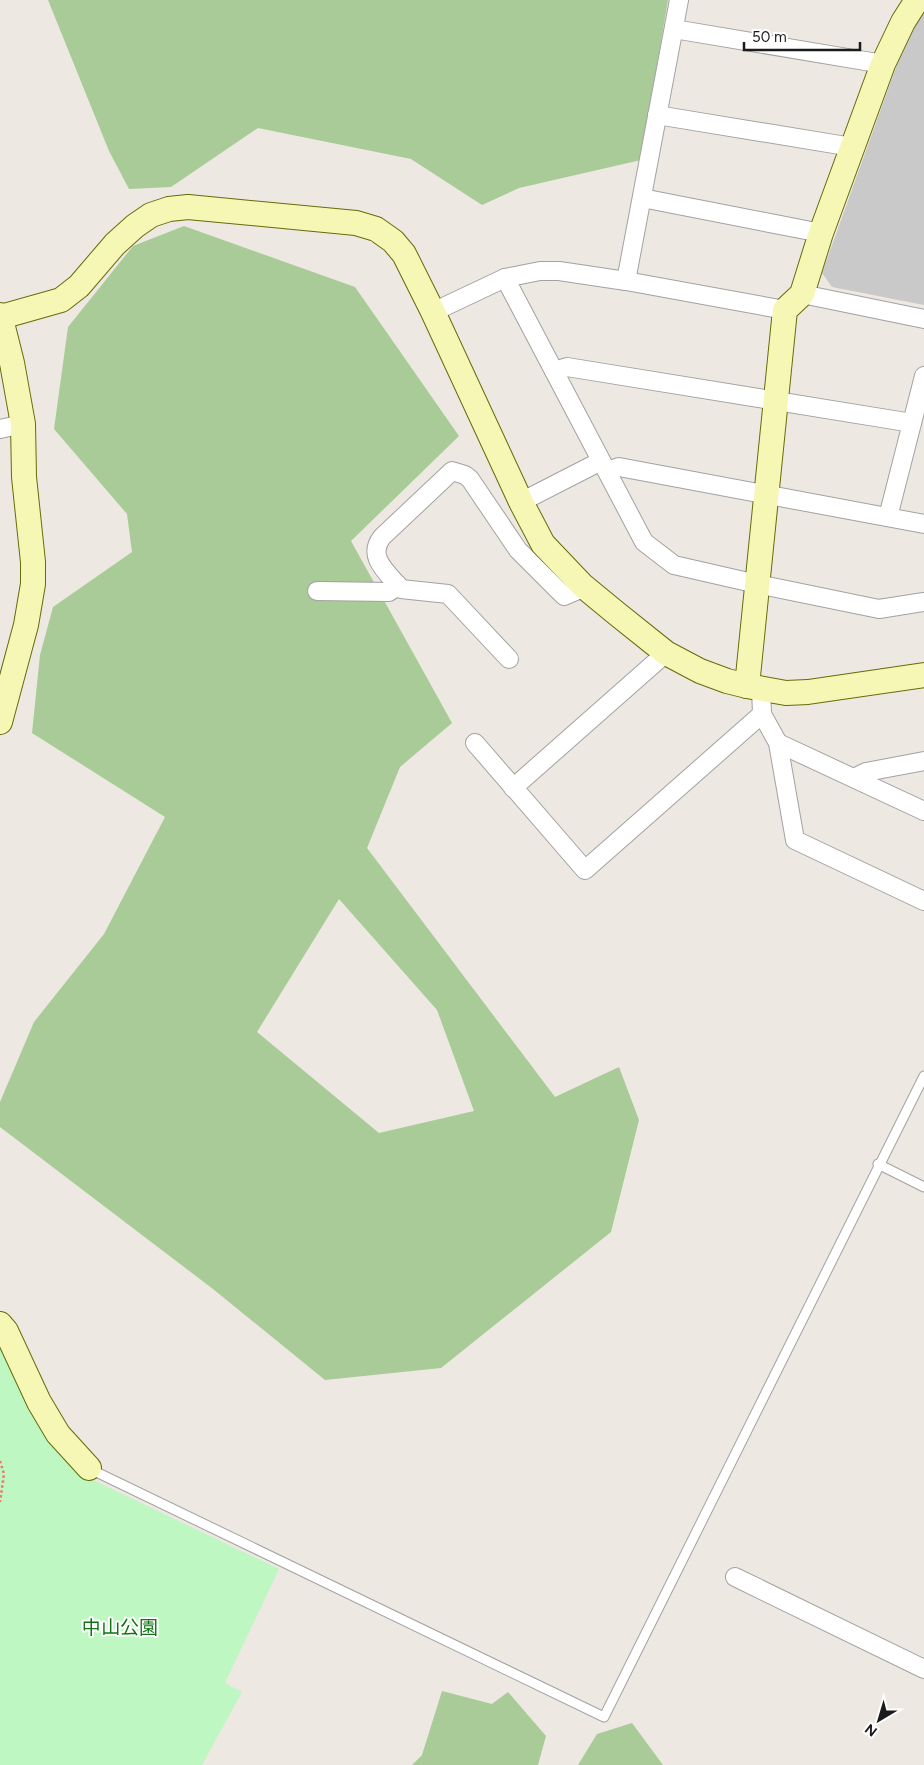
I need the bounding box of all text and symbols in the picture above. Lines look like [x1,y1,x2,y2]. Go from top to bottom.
scale bar [744,20,860,52]
text: 50 m [752,28,787,46]
park label: 中山公園 [82,1616,158,1639]
north arrow [854,1695,904,1745]
text: N [862,1720,881,1740]

